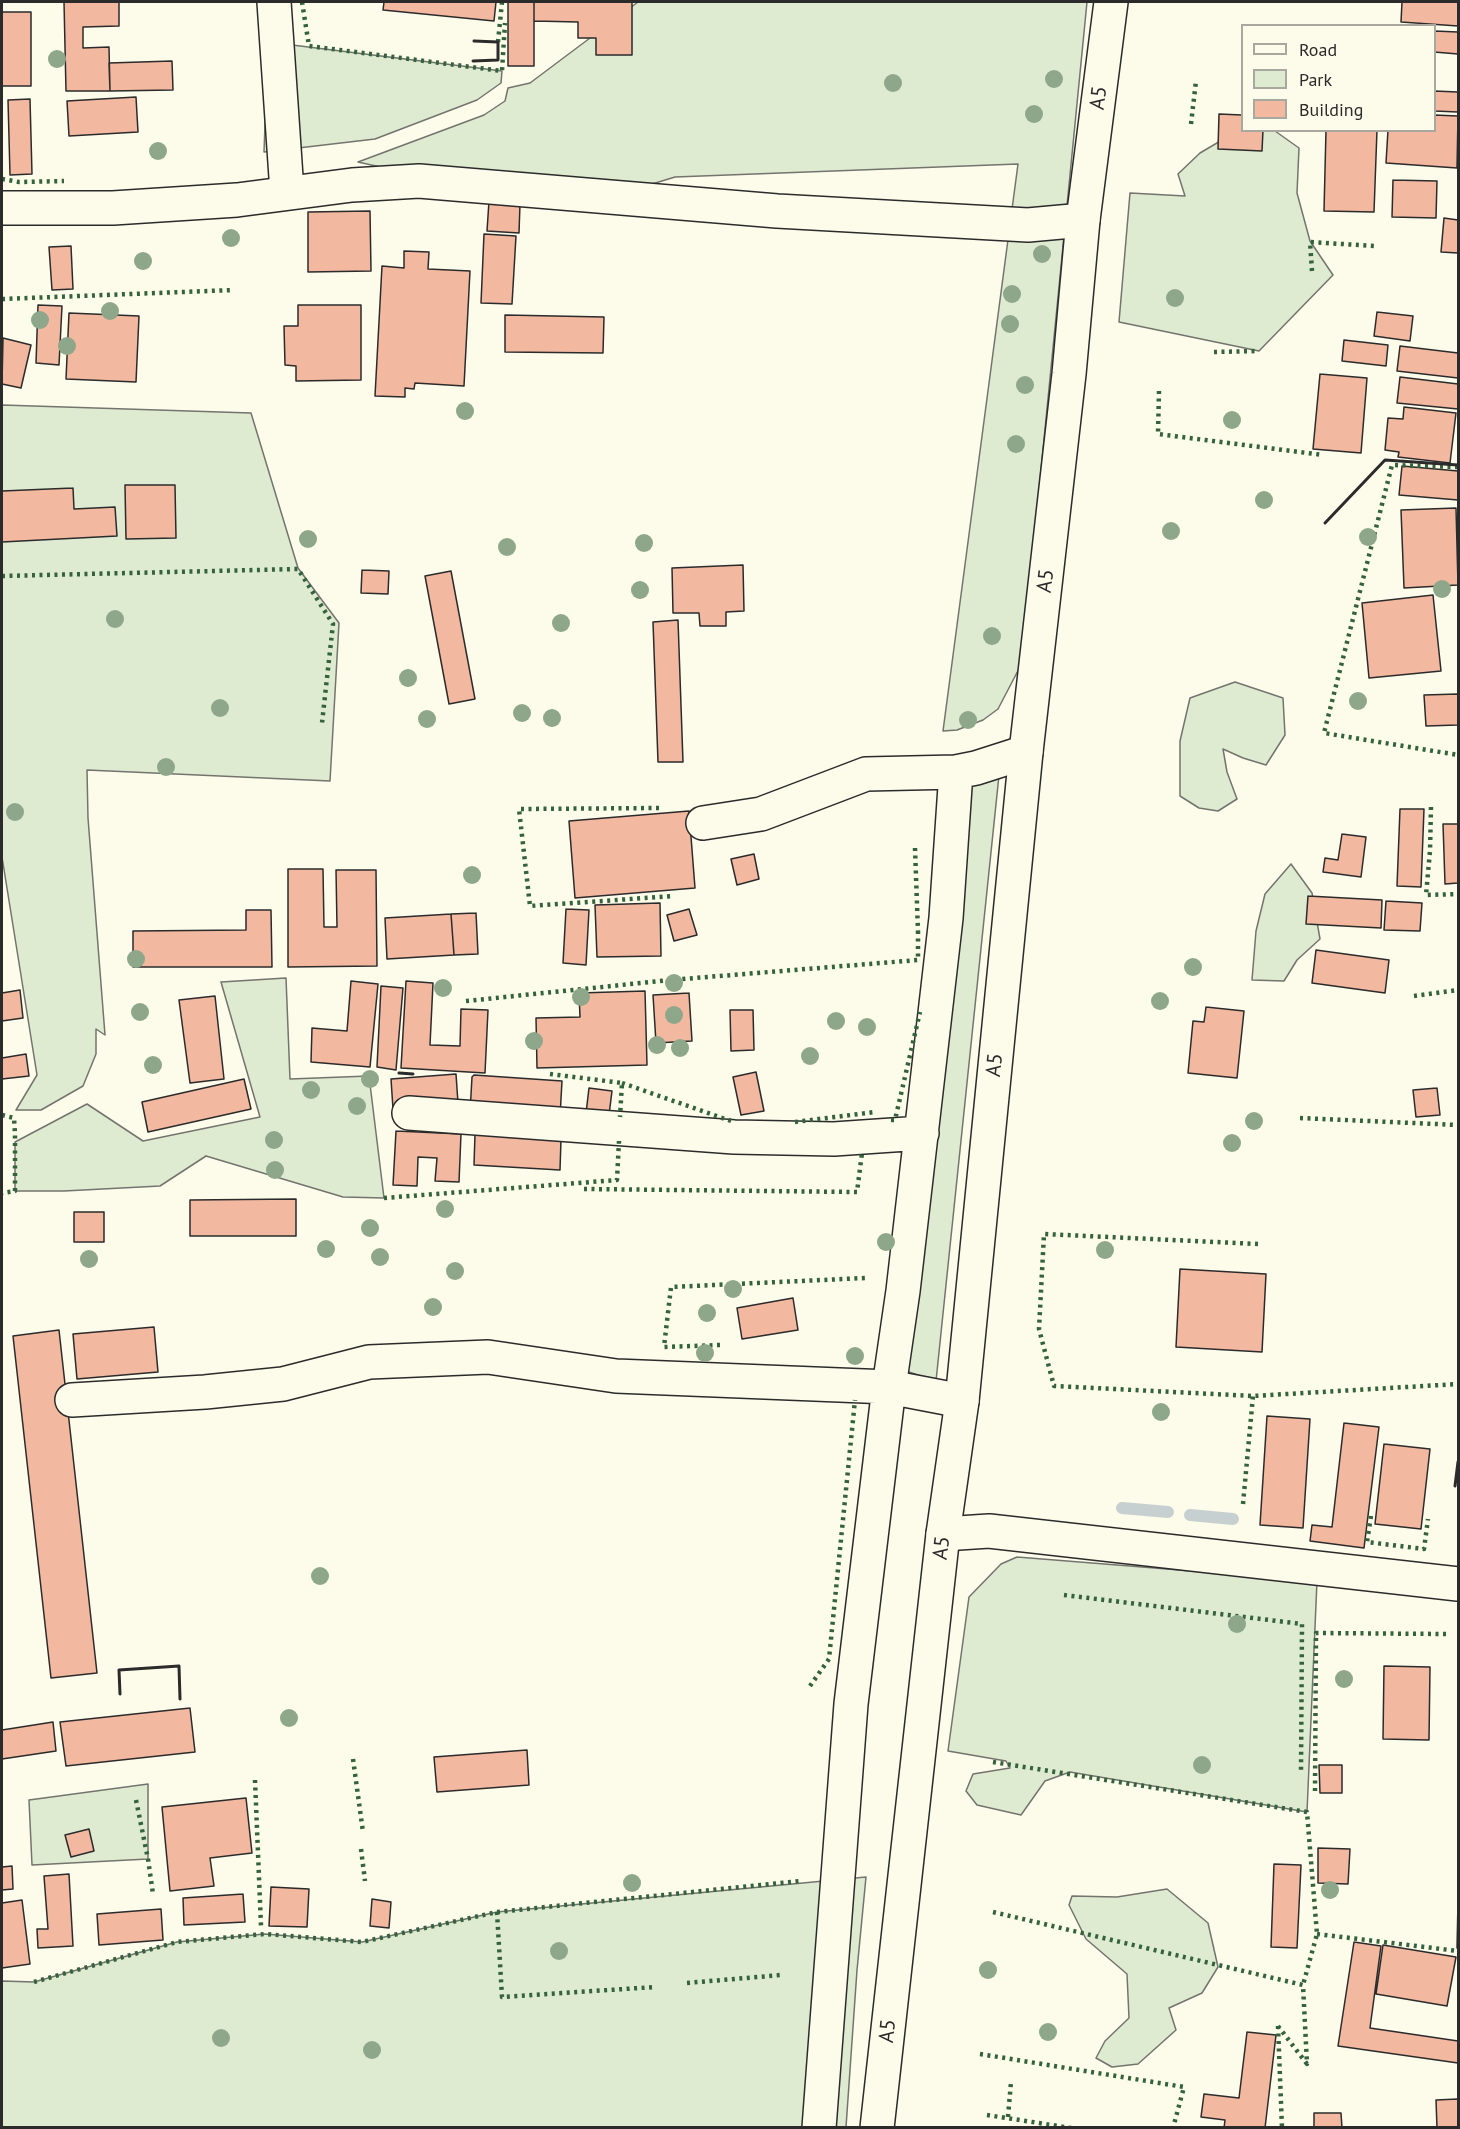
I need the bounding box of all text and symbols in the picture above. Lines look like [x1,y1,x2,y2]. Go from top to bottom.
legend [1241,24,1436,132]
text: Road [1299,38,1337,61]
text: Park [1299,68,1332,91]
street label: A5 [1085,85,1113,111]
text: Building [1299,98,1363,121]
street label: A5 [1032,568,1060,594]
street label: A5 [981,1052,1009,1078]
street label: A5 [928,1535,956,1561]
street label: A5 [874,2018,902,2044]

